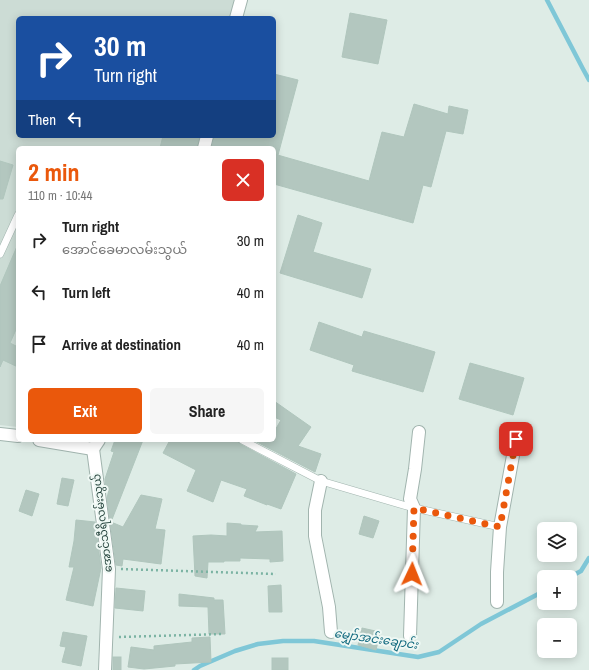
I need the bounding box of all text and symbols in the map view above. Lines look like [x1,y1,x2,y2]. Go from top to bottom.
text: 30 m [94,27,146,65]
icon: right [28,32,80,84]
text: Turn right [94,63,157,88]
icon: left [64,108,86,130]
text: Then [28,109,56,130]
text: 2 min [28,156,79,188]
button: close [222,159,264,201]
text: 110 m · 10:44 [28,187,92,204]
text: Turn right [62,216,119,237]
icon: right [28,229,50,251]
text: 30 m [237,230,264,251]
text: အောင်ခေမာလမ်းသွယ် [62,241,187,258]
icon: left [28,281,50,303]
text: Turn left [62,282,110,303]
text: 40 m [237,282,264,303]
icon: arrive [28,333,50,355]
text: Arrive at destination [62,334,181,355]
text: 40 m [237,334,264,355]
button: Exit [28,388,142,434]
button: Share [150,388,264,434]
pin [499,422,533,456]
icon: arrive [505,428,527,450]
street label: အောင်သီရိလမ်းသွယ် [89,473,117,573]
map controls [537,522,577,658]
button: layers [537,522,577,562]
position arrow [391,553,433,595]
button: + [537,570,577,610]
button: − [537,618,577,658]
water label: မျှော်အင်းချောင်း [333,624,420,655]

